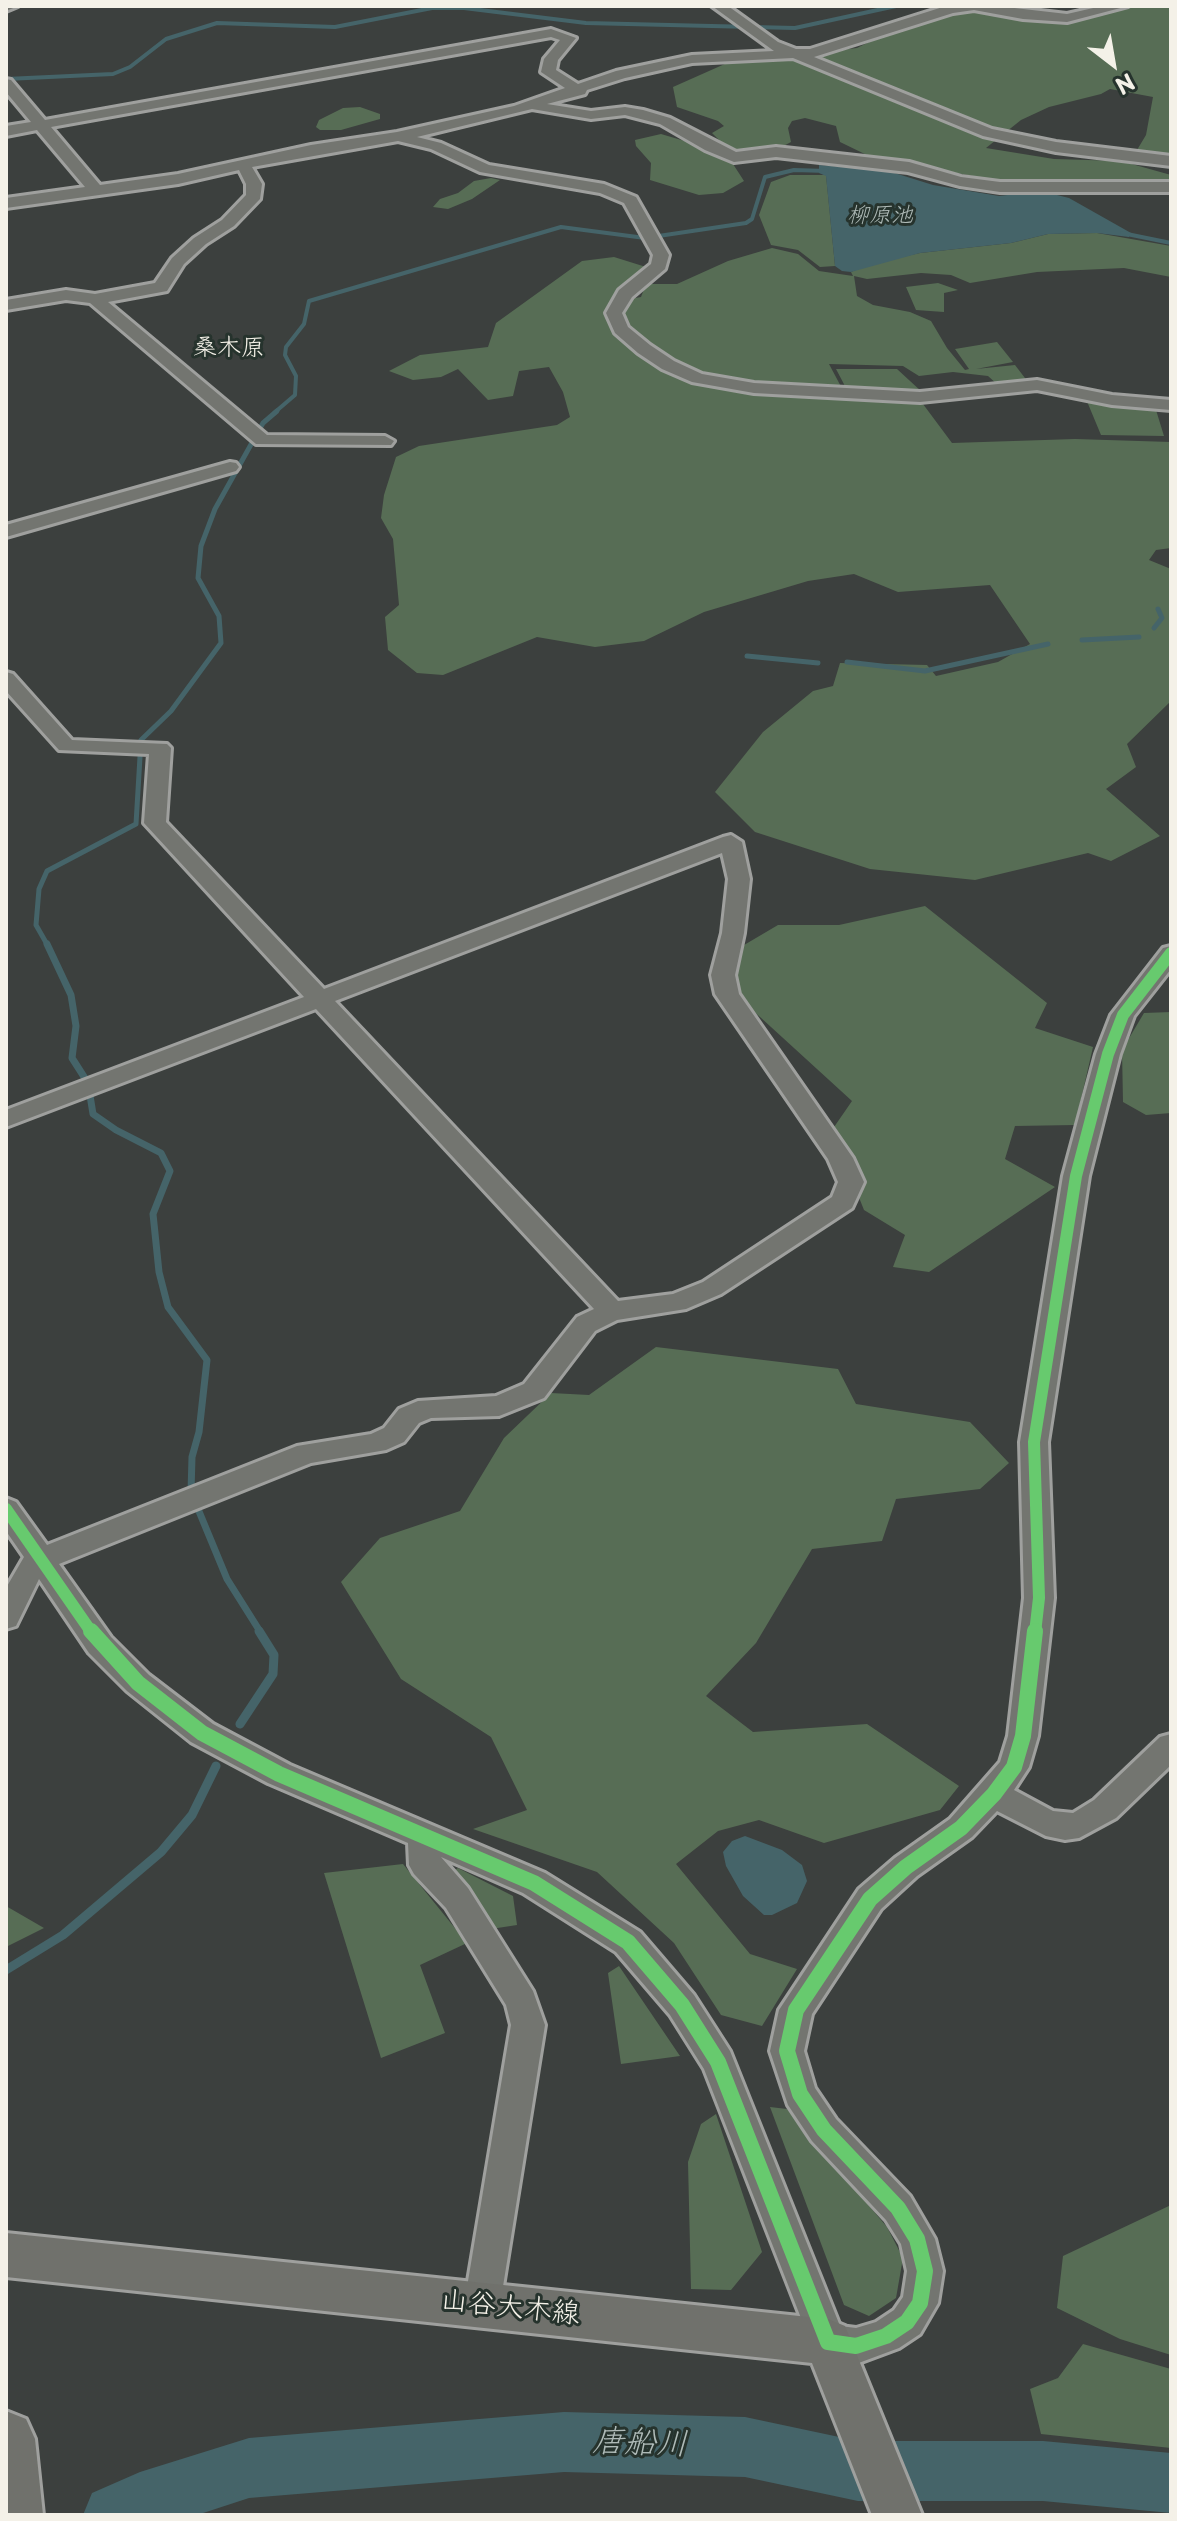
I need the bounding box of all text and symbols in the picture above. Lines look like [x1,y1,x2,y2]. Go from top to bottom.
north arrow [1073,24,1153,104]
text: N [1110,66,1142,104]
water label: 柳原池 [847,203,913,229]
district label: 桑木原 [193,334,265,362]
street label: 山谷大木線 [439,2284,581,2332]
water label: 唐船川 [591,2423,689,2465]

